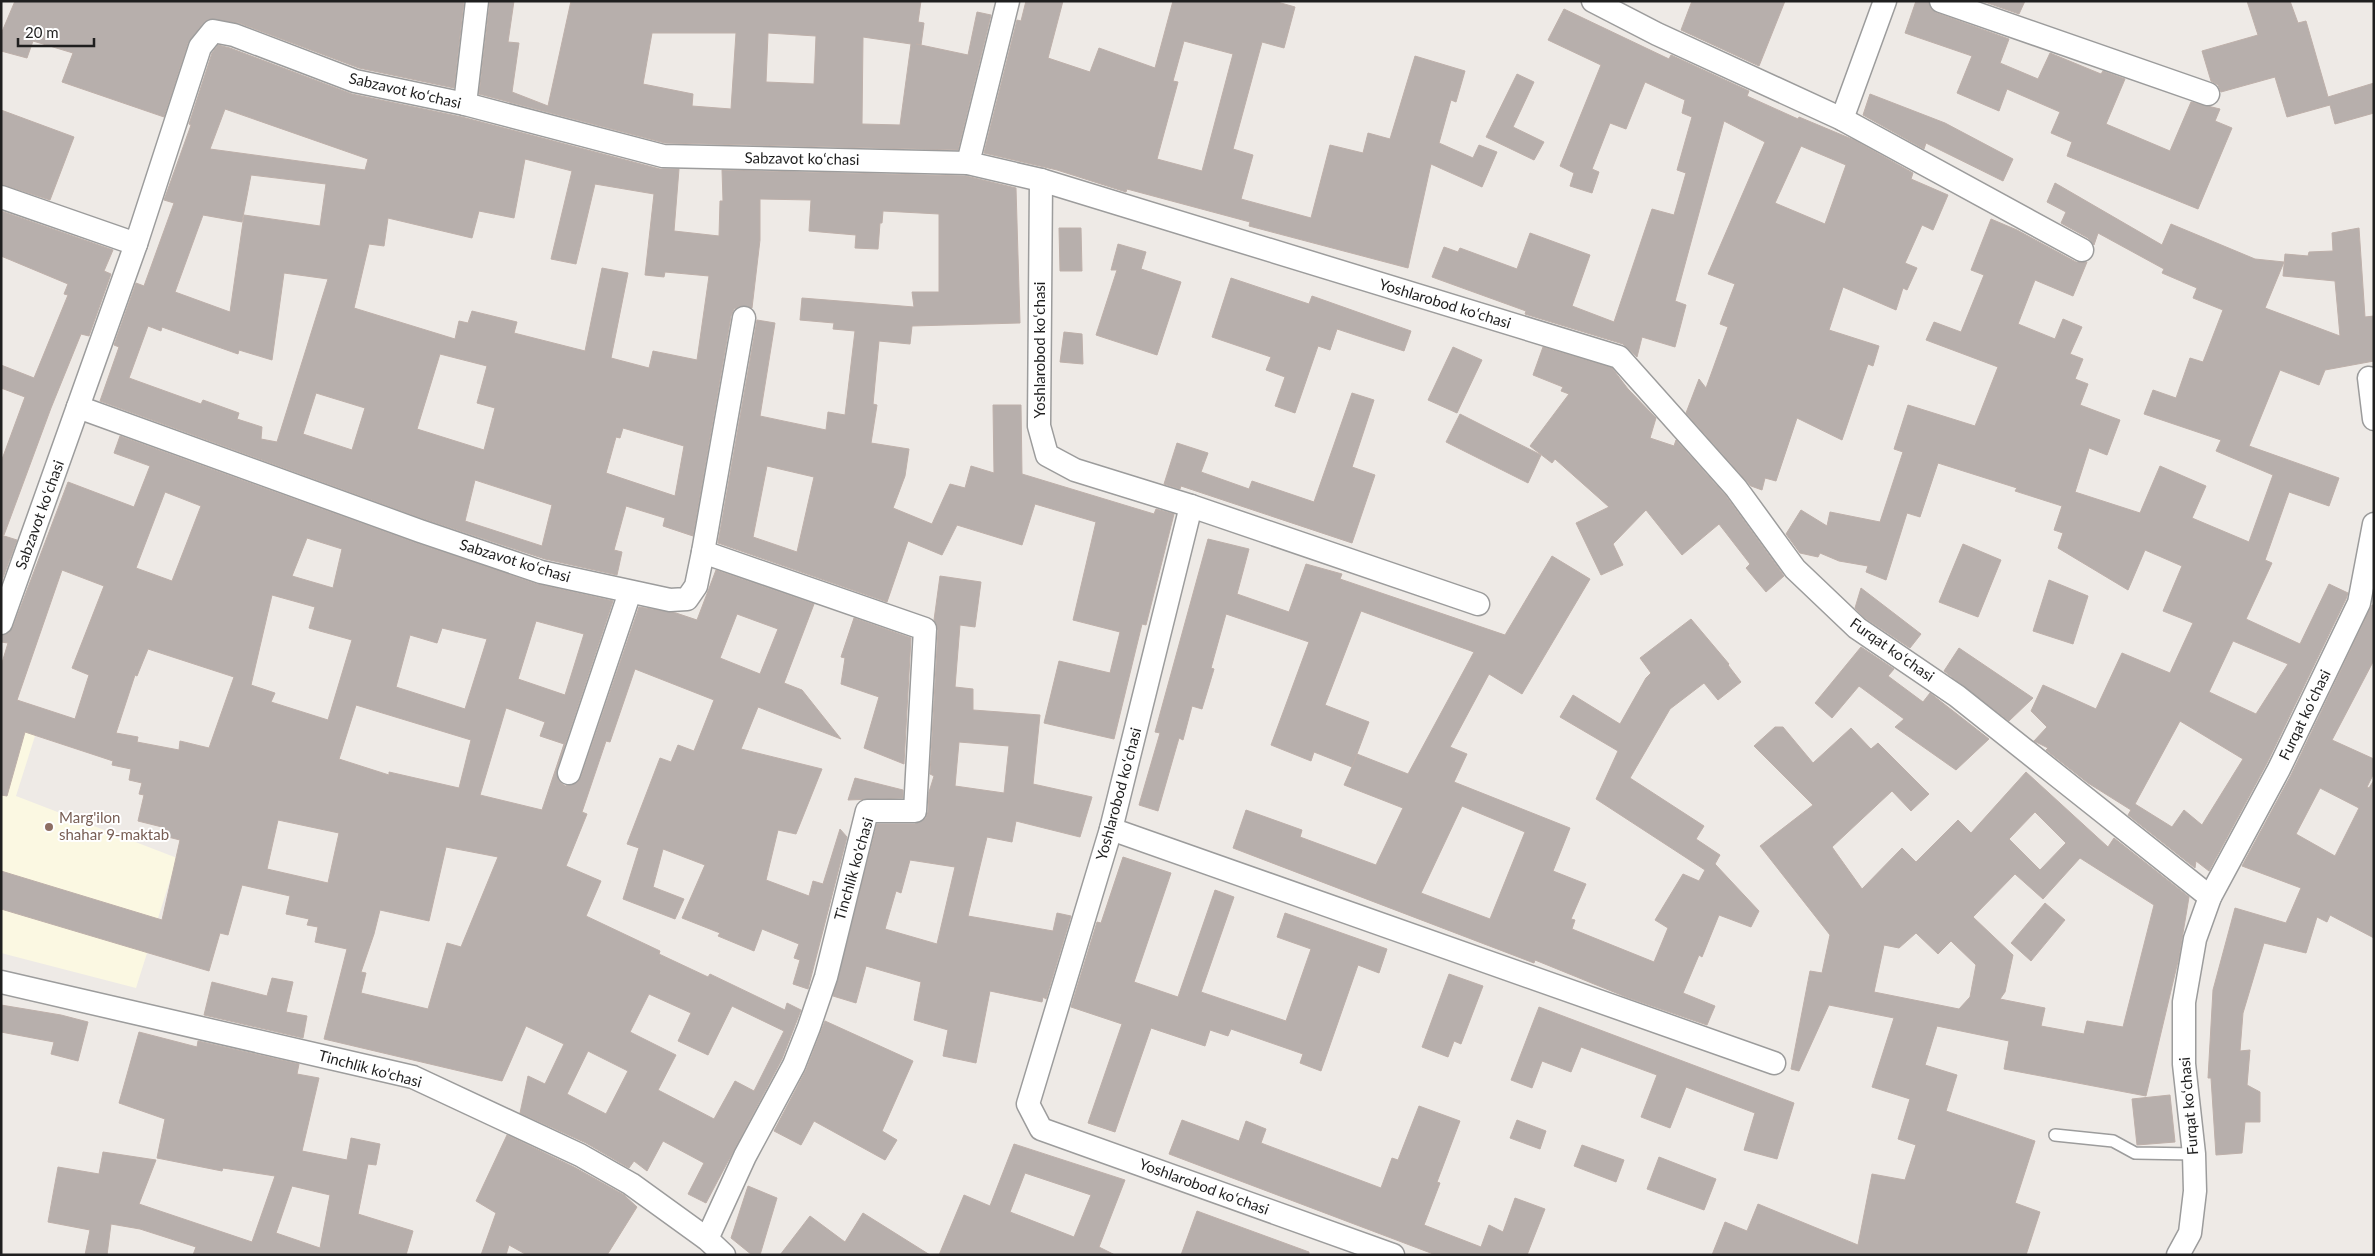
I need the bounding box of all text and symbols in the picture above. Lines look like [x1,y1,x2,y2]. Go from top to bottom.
scale bar [18,15,94,47]
text: 20 m [25,23,59,41]
street label: Sabzavot koʻchasi [347,68,463,112]
street label: Sabzavot koʻchasi [744,148,860,168]
street label: Yoshlarobod koʻchasi [1377,274,1513,332]
street label: Yoshlarobod koʻchasi [1030,282,1048,418]
street label: Sabzavot koʻchasi [11,458,67,572]
street label: Sabzavot koʻchasi [458,535,573,585]
street label: Furqat koʻchasi [1847,614,1938,685]
street label: Furqat koʻchasi [2274,666,2334,763]
street label: Yoshlarobod koʻchasi [1092,725,1144,862]
place label: Marg'ilon shahar 9-maktab [59,808,169,843]
street label: Tinchlik ko'chasi [830,815,876,922]
marker: Marg'ilon shahar 9-maktab [43,821,55,833]
street label: Tinchlik ko'chasi [317,1046,424,1090]
street label: Furqat koʻchasi [2175,1056,2201,1156]
street label: Yoshlarobod koʻchasi [1137,1154,1272,1218]

